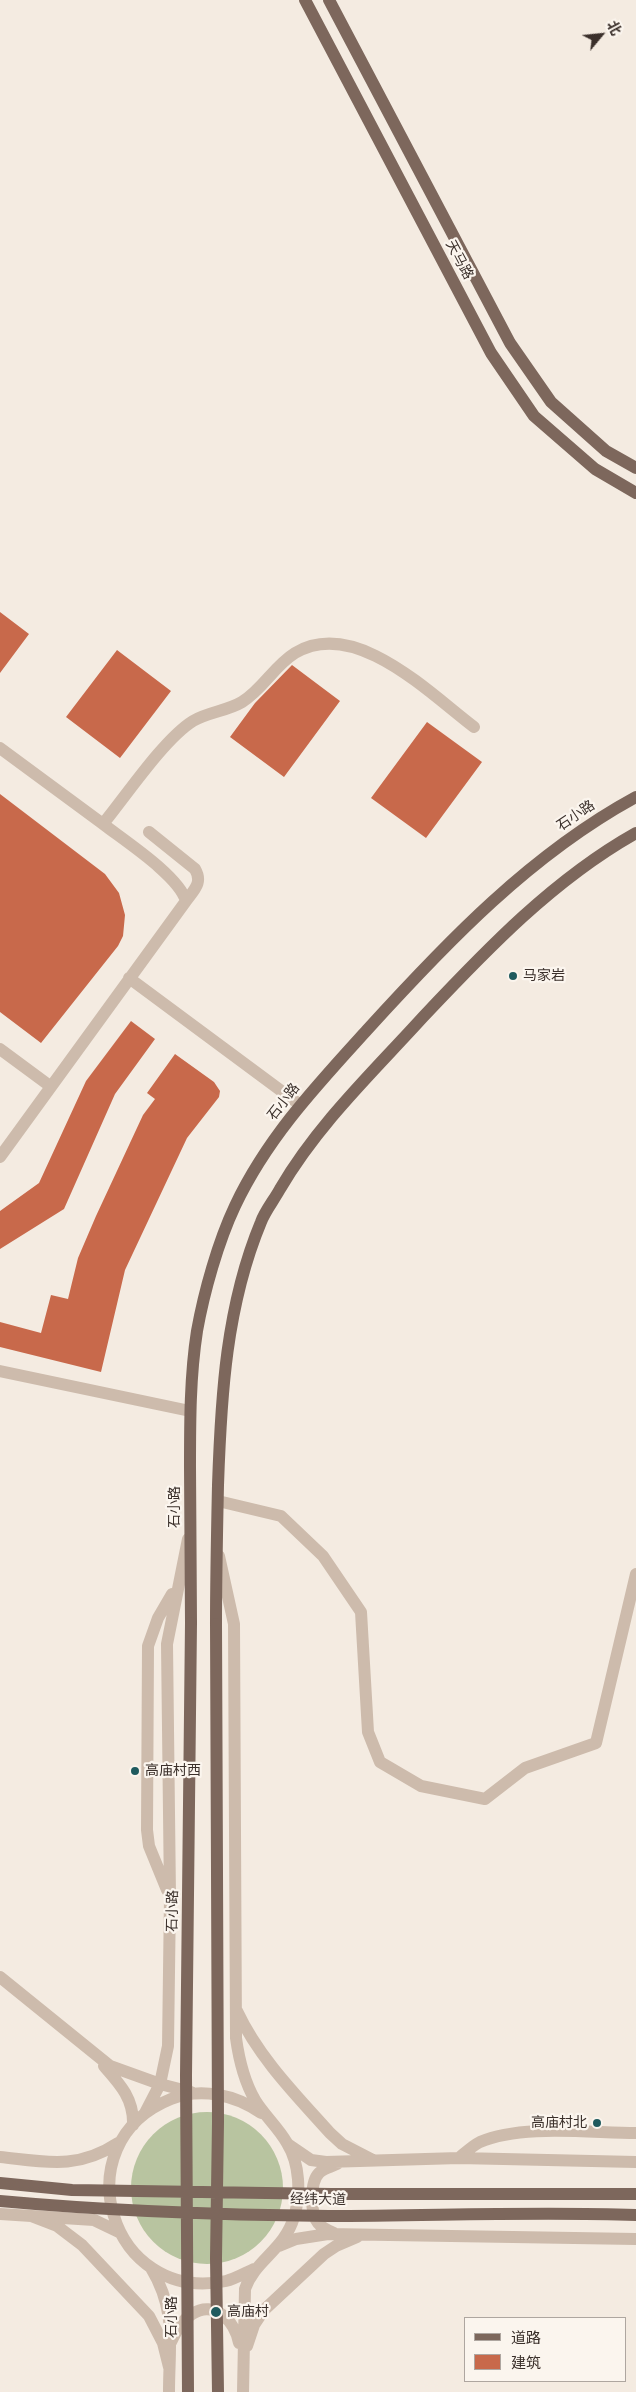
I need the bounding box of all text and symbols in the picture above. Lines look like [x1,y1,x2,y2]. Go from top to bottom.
north arrow [576,10,626,60]
text: 北 [604,18,625,38]
street label: 天马路 [442,238,476,282]
street label: 石小路 [554,797,598,835]
place label: 马家岩 [523,968,565,984]
marker: 马家岩 [507,970,519,982]
street label: 石小路 [264,1080,304,1124]
street label: 石小路 [167,1486,183,1528]
place label: 高庙村西 [145,1763,201,1779]
marker: 高庙村西 [129,1765,141,1777]
street label: 石小路 [164,1890,182,1932]
place label: 高庙村北 [531,2115,587,2131]
marker: 高庙村北 [591,2117,603,2129]
street label: 经纬大道 [290,2191,346,2209]
street label: 石小路 [164,2296,180,2338]
place label: 高庙村 [227,2304,269,2320]
marker: 高庙村 [209,2305,223,2319]
legend [464,2317,626,2382]
text: 道路 [511,2329,541,2346]
text: 建筑 [511,2354,541,2371]

